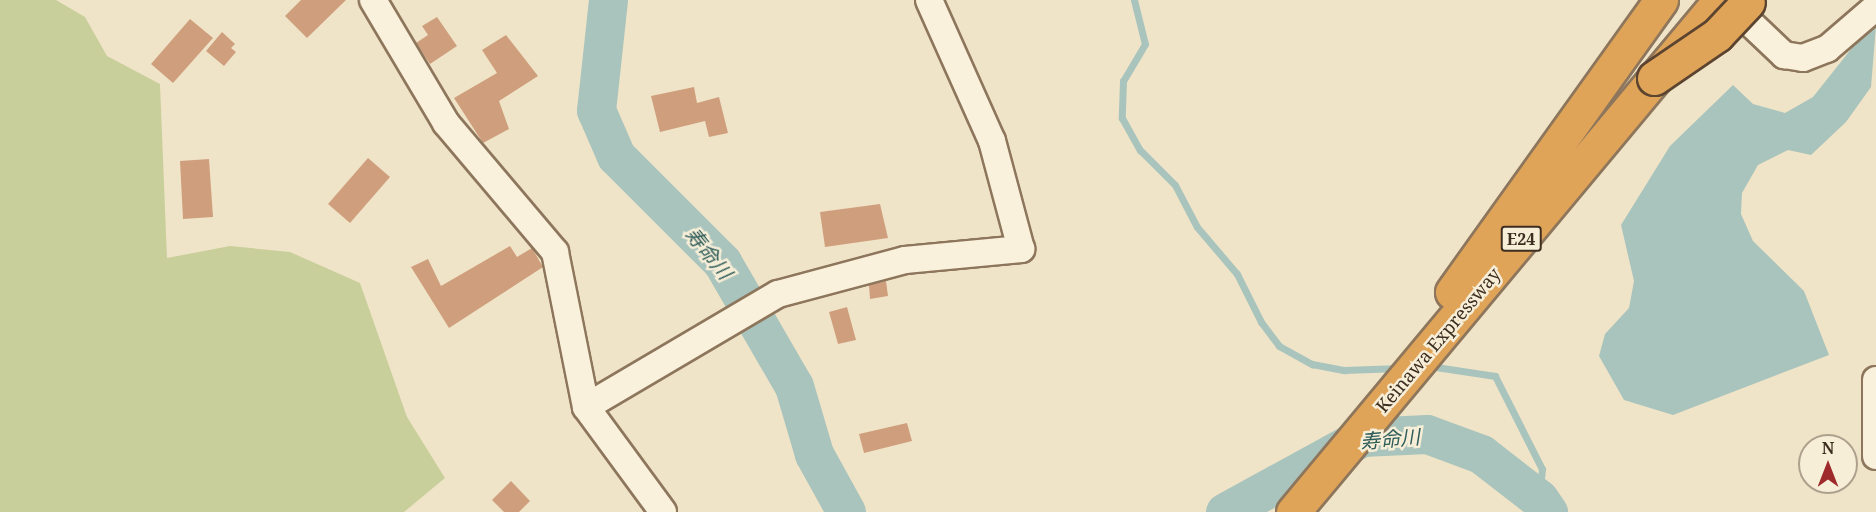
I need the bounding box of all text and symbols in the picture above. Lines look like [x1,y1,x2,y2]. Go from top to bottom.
water label: 寿命川 [681,222,737,284]
road number: E24 [1500,226,1542,252]
street label: Keinawa Expressway [1371,263,1505,417]
water label: 寿命川 [1359,424,1421,454]
north arrow [1798,434,1858,494]
text: N [1822,437,1834,459]

